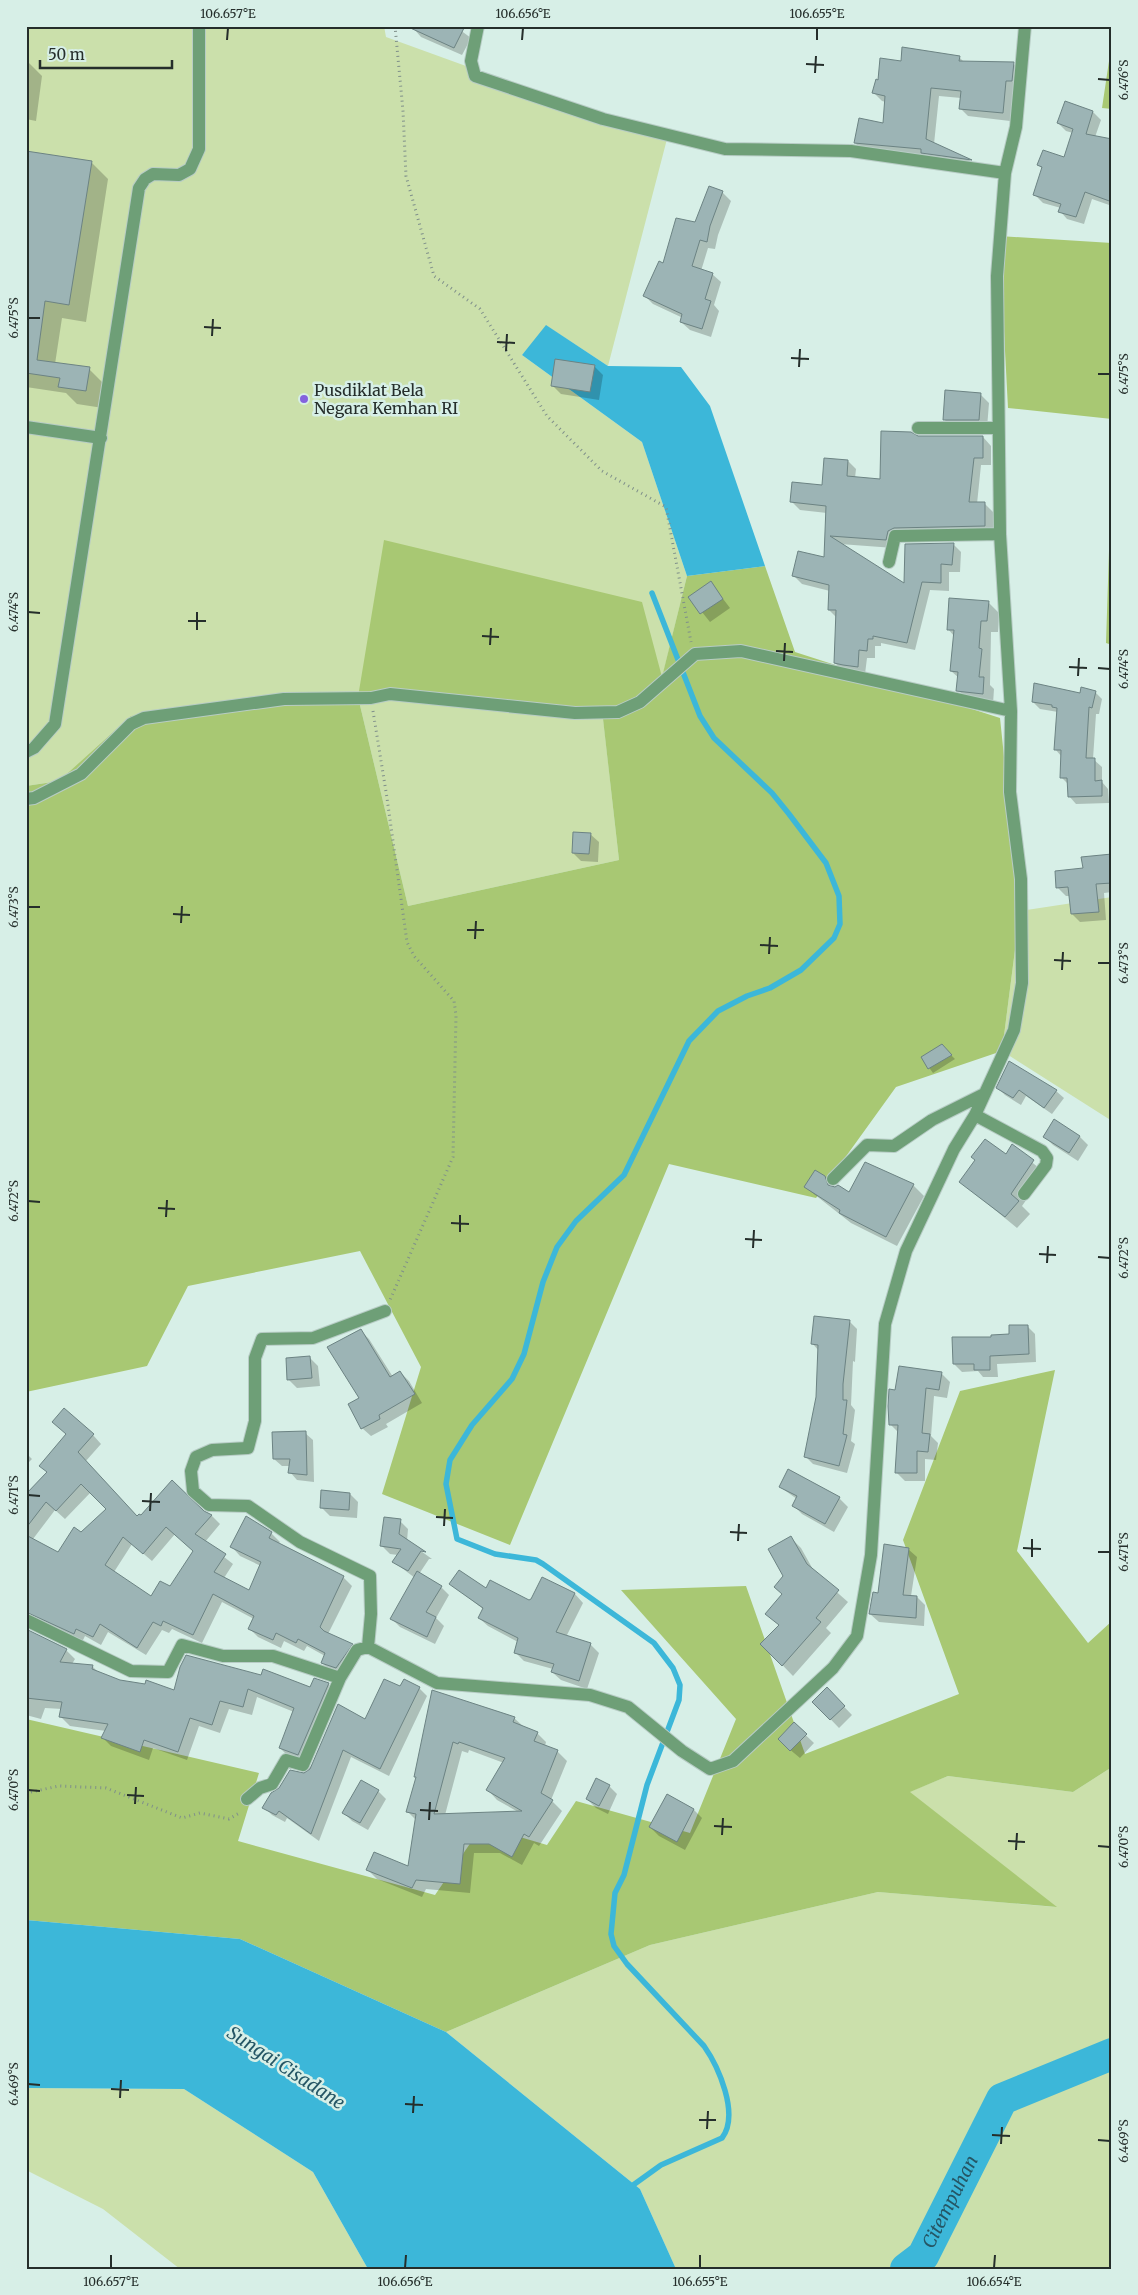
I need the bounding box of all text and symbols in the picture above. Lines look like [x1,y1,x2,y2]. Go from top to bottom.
text: 106.657°E [200,6,256,21]
text: 106.656°E [496,6,551,21]
text: 106.655°E [790,6,845,21]
scale bar [40,38,172,70]
text: 50 m [48,45,85,64]
text: 6.476°S [1116,60,1131,100]
text: 6.475°S [6,297,21,339]
text: 6.475°S [1116,353,1131,395]
place label: Pusdiklat Bela Negara Kemhan RI [314,380,458,418]
marker: Pusdiklat Bela Negara Kemhan RI [298,393,310,405]
text: 6.474°S [6,592,21,632]
text: 6.474°S [1116,649,1131,689]
text: 6.473°S [6,886,21,928]
text: 6.473°S [1116,942,1131,984]
text: 6.472°S [6,1180,21,1222]
text: 6.472°S [1116,1237,1131,1279]
text: 6.471°S [6,1475,21,1515]
text: 6.471°S [1116,1532,1131,1572]
text: 6.470°S [6,1769,21,1811]
text: 6.470°S [1116,1826,1131,1868]
water label: Sungai Cisadane [223,2021,349,2114]
text: 6.469°S [6,2062,21,2106]
text: 6.469°S [1116,2119,1131,2163]
water label: Citempuhan [917,2151,983,2252]
text: 106.657°E [83,2274,139,2289]
text: 106.656°E [378,2274,433,2289]
text: 106.655°E [673,2274,728,2289]
text: 106.654°E [967,2274,1022,2289]

